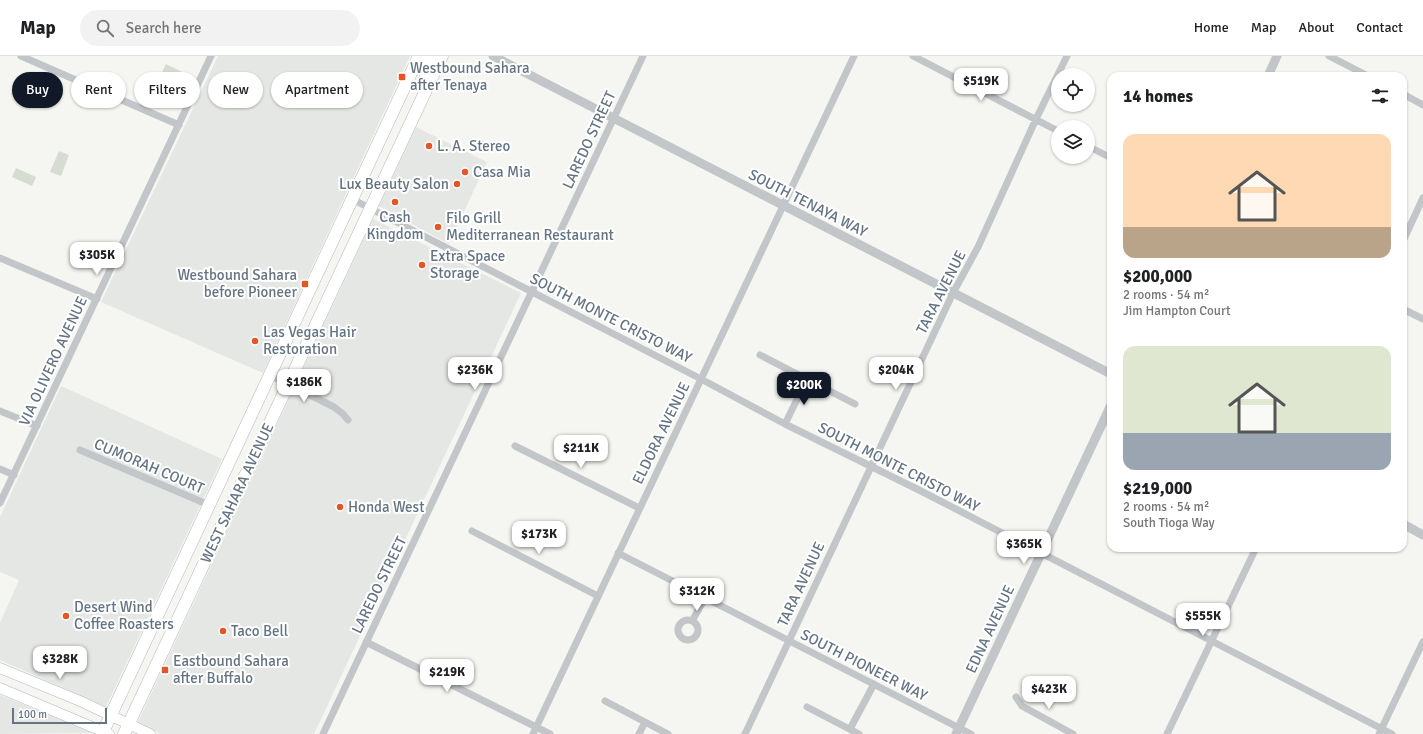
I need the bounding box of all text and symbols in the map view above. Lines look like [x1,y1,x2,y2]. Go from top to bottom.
search box [80,10,360,46]
text: Map [20,16,56,40]
icon: search [94,17,116,39]
text: Search here [126,19,201,37]
text: Home [1194,19,1229,36]
text: Map [1251,19,1276,36]
text: About [1298,19,1334,36]
text: Contact [1356,19,1403,36]
place label: Westbound Sahara after Tenaya [410,59,530,94]
pin: $519K [953,68,1009,102]
map controls [1051,68,1095,164]
button: locate [1051,68,1095,112]
chip: Buy [12,72,63,108]
chip: Rent [71,72,126,108]
chip: Filters [134,72,200,108]
chip: New [208,72,263,108]
chip: Apartment [271,72,363,108]
marker: Westbound Sahara after Tenaya [397,72,407,82]
text: $519K [963,73,999,89]
icon: filters [1369,85,1391,107]
text: 14 homes [1123,86,1193,107]
street label: LAREDO STREET [558,88,620,192]
button: layers [1051,120,1095,164]
place label: L. A. Stereo [437,137,511,155]
marker: L. A. Stereo [424,141,434,151]
icon: home [1221,160,1293,232]
place label: Casa Mia [473,163,531,181]
street label: SOUTH TENAYA WAY [746,165,871,241]
marker: Casa Mia [460,167,470,177]
place label: Lux Beauty Salon [339,175,449,193]
marker: Lux Beauty Salon [452,179,462,189]
marker: Cash Kingdom [390,197,400,207]
place label: Cash Kingdom [367,208,423,243]
place label: Filo Grill Mediterranean Restaurant [446,209,614,244]
marker: Filo Grill Mediterranean Restaurant [433,222,443,232]
pin: $305K [69,242,125,276]
text: $305K [79,247,115,263]
place label: Extra Space Storage [430,247,505,282]
street label: TARA AVENUE [912,247,970,337]
marker: Extra Space Storage [417,260,427,270]
place label: Westbound Sahara before Pioneer [177,266,297,301]
text: $200,000 [1123,266,1192,287]
street label: SOUTH MONTE CRISTO WAY [527,269,695,367]
marker: Westbound Sahara before Pioneer [300,279,310,289]
text: 2 rooms · 54 m² [1123,287,1209,303]
street label: VIA OLIVERO AVENUE [15,293,91,429]
text: Jim Hampton Court [1123,303,1231,319]
place label: Las Vegas Hair Restoration [263,323,357,358]
marker: Las Vegas Hair Restoration [250,336,260,346]
pin: $236K [447,357,503,391]
pin: $204K [868,357,924,391]
text: $236K [457,362,493,378]
text: $204K [878,362,914,378]
pin: $186K [276,369,332,403]
pin: $200K [776,372,832,406]
icon: home [1221,372,1293,444]
text: $186K [286,374,322,390]
text: $200K [786,377,822,393]
street label: ELDORA AVENUE [628,379,694,487]
street label: SOUTH MONTE CRISTO WAY [815,418,983,516]
street label: WEST SAHARA AVENUE [197,420,277,566]
street label: CUMORAH COURT [91,435,207,498]
pin: $211K [553,435,609,469]
text: $211K [563,440,599,456]
text: $219,000 [1123,478,1192,499]
place label: Honda West [348,498,424,516]
text: 2 rooms · 54 m² [1123,499,1209,515]
marker: Honda West [335,502,345,512]
text: South Tioga Way [1123,515,1215,531]
pin: $173K [511,521,567,555]
text: $173K [521,526,557,542]
pin: $365K [996,531,1052,565]
street label: LAREDO STREET [348,533,411,637]
text: $365K [1006,536,1042,552]
street label: TARA AVENUE [774,539,828,629]
pin: $312K [669,578,725,612]
street label: EDNA AVENUE [962,582,1018,676]
text: $312K [679,583,715,599]
place label: Desert Wind Coffee Roasters [74,598,174,633]
pin: $555K [1175,603,1231,637]
text: $555K [1185,608,1221,624]
marker: Desert Wind Coffee Roasters [61,611,71,621]
place label: Taco Bell [231,622,288,640]
street label: SOUTH PIONEER WAY [798,625,931,705]
marker: Taco Bell [218,626,228,636]
pin: $328K [32,646,88,680]
text: $328K [42,651,78,667]
place label: Eastbound Sahara after Buffalo [173,652,289,687]
pin: $219K [419,659,475,693]
text: $219K [429,664,465,680]
marker: Eastbound Sahara after Buffalo [160,665,170,675]
pin: $423K [1021,676,1077,710]
text: $423K [1031,681,1067,697]
scale bar [12,706,107,725]
text: 100 m [18,708,47,721]

